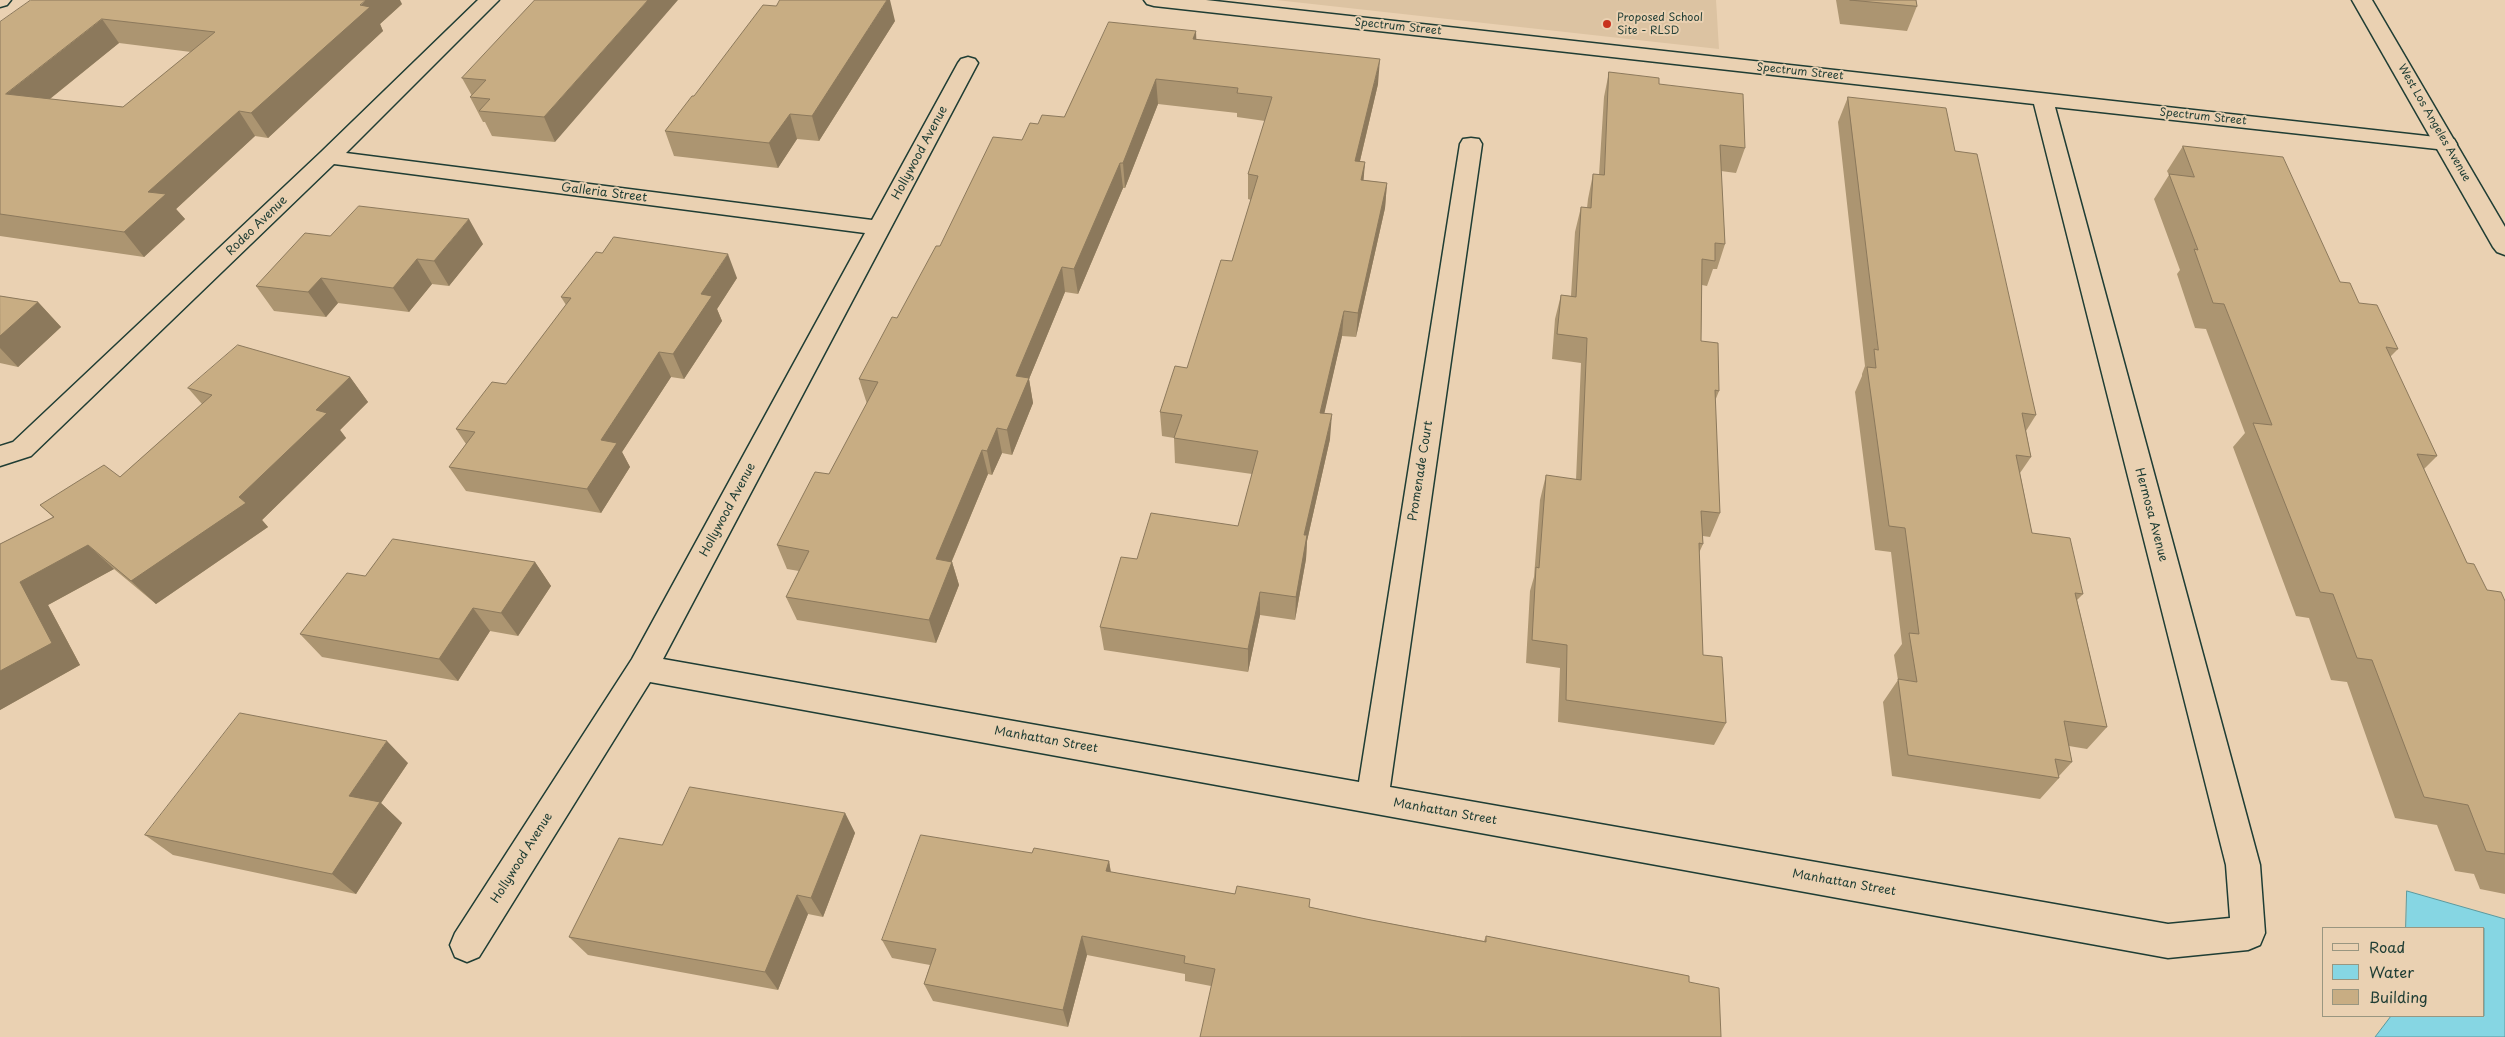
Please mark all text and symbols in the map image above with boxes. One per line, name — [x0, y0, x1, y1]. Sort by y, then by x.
place label: Proposed School Site - RLSD — [1617, 11, 1703, 37]
street label: Spectrum Street — [1354, 16, 1442, 38]
marker: Proposed School Site - RLSD — [1601, 18, 1613, 30]
street label: Spectrum Street — [1756, 61, 1844, 83]
street label: West Los Angeles Avenue — [2395, 62, 2473, 184]
street label: Hollywood Avenue — [889, 104, 951, 202]
street label: Spectrum Street — [2159, 106, 2247, 128]
street label: Galleria Street — [560, 181, 648, 205]
street label: Rodeo Avenue — [223, 193, 291, 259]
street label: Promenade Court — [1406, 420, 1436, 522]
street label: Hollywood Avenue — [697, 461, 759, 559]
street label: Hermosa Avenue — [2132, 467, 2170, 563]
street label: Manhattan Street — [993, 724, 1099, 756]
street label: Manhattan Street — [1392, 796, 1498, 828]
street label: Hollywood Avenue — [488, 810, 556, 906]
street label: Manhattan Street — [1791, 867, 1897, 899]
legend — [2322, 927, 2485, 1017]
text: Road — [2369, 935, 2405, 958]
text: Water — [2369, 960, 2414, 983]
text: Building — [2369, 985, 2428, 1008]

